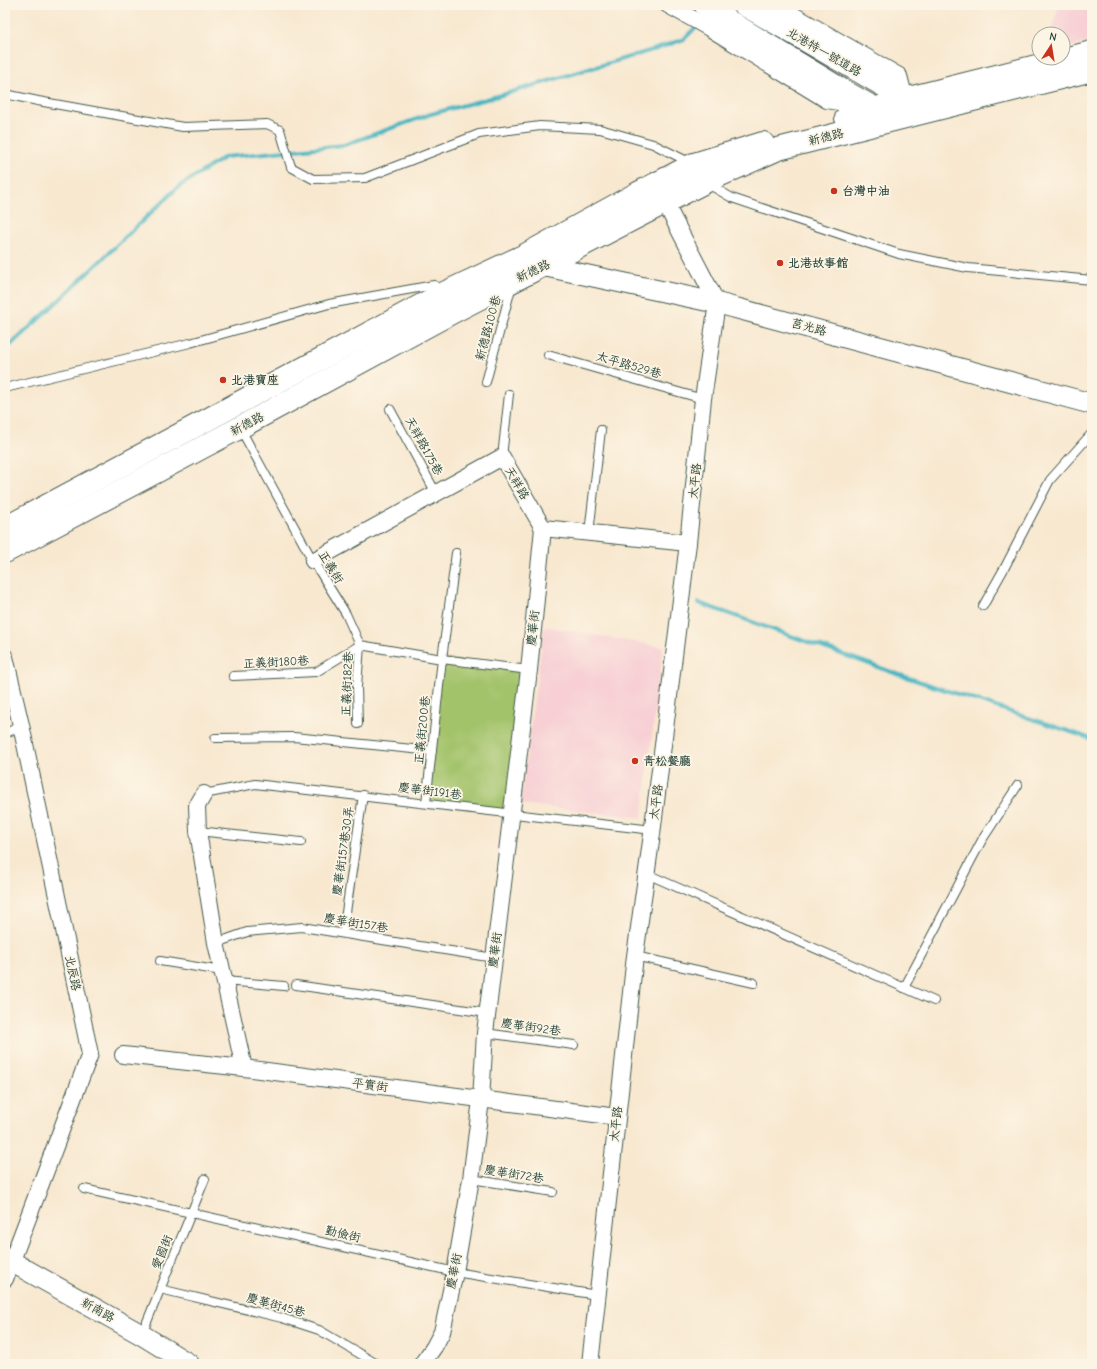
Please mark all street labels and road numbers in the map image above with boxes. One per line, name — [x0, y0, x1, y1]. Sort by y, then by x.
street label: 北港特一號道路 — [784, 25, 864, 79]
street label: 新德路 — [807, 126, 845, 148]
street label: 新德路 — [514, 257, 552, 285]
street label: 新德路100巷 — [473, 294, 503, 362]
street label: 莒光路 — [790, 316, 828, 338]
street label: 太平路529巷 — [595, 349, 663, 381]
street label: 新德路 — [228, 409, 266, 439]
street label: 天祥路175巷 — [402, 414, 446, 478]
street label: 太平路 — [686, 462, 704, 500]
street label: 天祥路 — [502, 464, 532, 502]
street label: 正義街 — [316, 548, 346, 586]
street label: 慶華街 — [524, 609, 542, 647]
street label: 正義街182巷 — [339, 651, 355, 717]
street label: 正義街180巷 — [243, 653, 309, 671]
street label: 正義街200巷 — [411, 695, 433, 765]
street label: 慶華街191巷 — [397, 780, 463, 802]
street label: 太平路 — [647, 783, 665, 821]
street label: 慶華街157巷30弄 — [330, 805, 356, 897]
street label: 慶華街157巷 — [323, 911, 389, 935]
street label: 慶華街 — [486, 931, 504, 969]
street label: 北辰路 — [62, 954, 84, 992]
street label: 慶華街92巷 — [500, 1016, 562, 1038]
street label: 平實街 — [351, 1076, 389, 1094]
street label: 太平路 — [607, 1105, 625, 1143]
street label: 慶華街72巷 — [483, 1162, 545, 1186]
street label: 勤儉街 — [324, 1223, 362, 1245]
street label: 愛國街 — [149, 1233, 175, 1271]
street label: 慶華街 — [444, 1252, 464, 1290]
street label: 慶華街45巷 — [245, 1290, 307, 1320]
street label: 新南路 — [79, 1295, 117, 1325]

